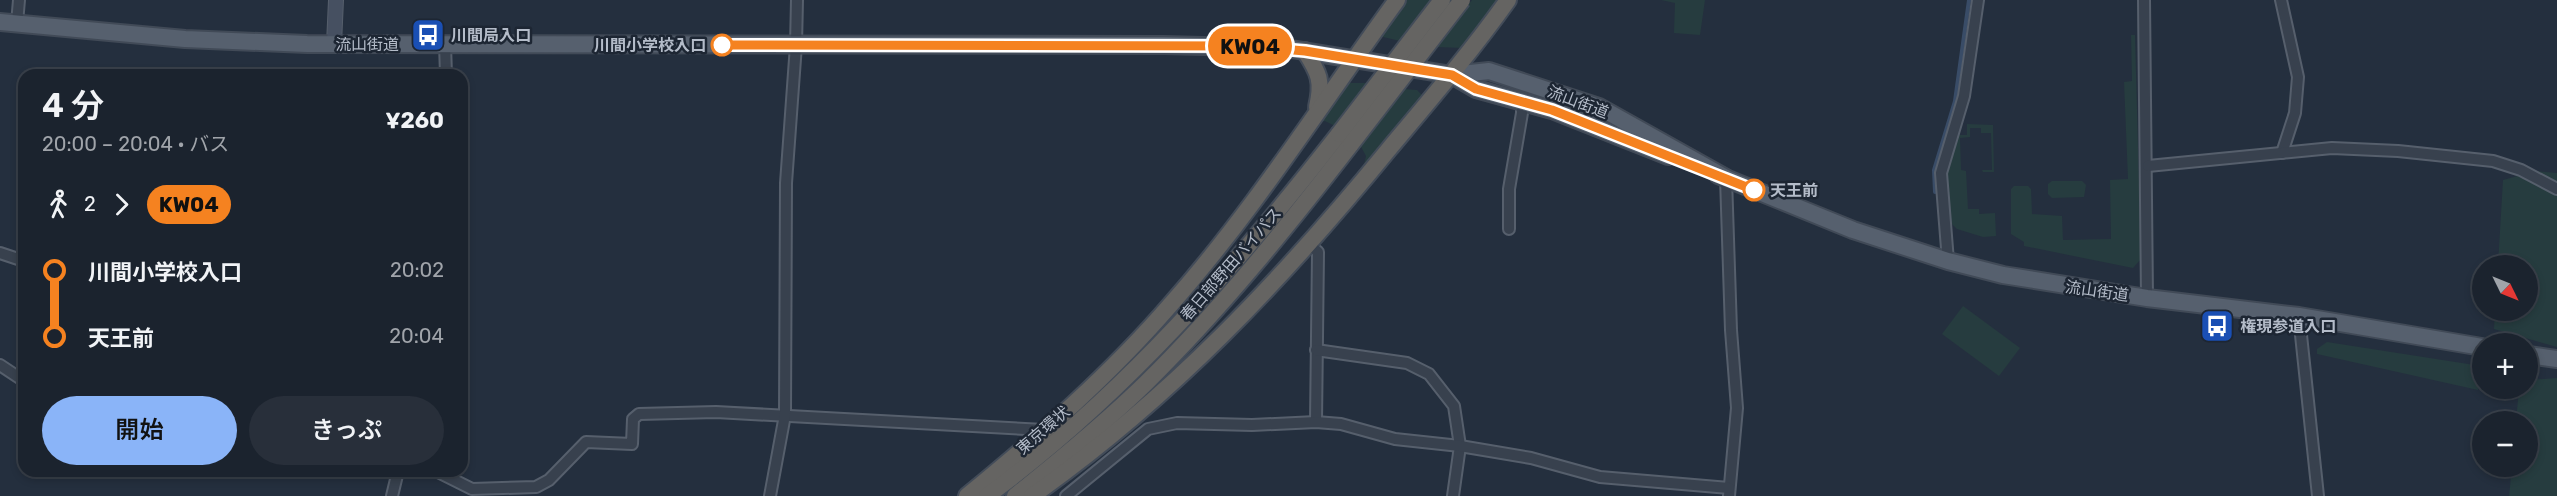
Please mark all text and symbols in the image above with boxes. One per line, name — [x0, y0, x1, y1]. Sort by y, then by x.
bus stop icon: 川間局入口 — [410, 17, 446, 53]
place label: 川間局入口 — [451, 26, 531, 45]
line badge: KW04 — [1208, 26, 1292, 66]
marker: 川間小学校入口 — [711, 34, 733, 56]
text: KW04 — [1220, 34, 1280, 59]
street label: 流山街道 — [335, 35, 399, 54]
place label: 川間小学校入口 — [594, 36, 706, 55]
street label: 流山街道 — [1545, 82, 1611, 122]
text: 4 分 — [42, 86, 104, 125]
text: ¥260 — [385, 107, 444, 134]
text: 20:00 – 20:04 · バス — [42, 132, 229, 156]
marker: 天王前 — [1743, 179, 1765, 201]
place label: 天王前 — [1770, 181, 1818, 200]
icon: walk — [42, 188, 75, 221]
icon: forward — [105, 188, 138, 221]
text: 2 — [84, 192, 96, 216]
text: KW04 — [159, 192, 219, 217]
street label: 春日部野田バイパス — [1177, 204, 1285, 324]
north arrow — [2472, 255, 2538, 321]
map controls — [2472, 255, 2538, 477]
text: 20:02 — [390, 258, 444, 282]
text: 川間小学校入口 — [88, 259, 242, 286]
street label: 流山街道 — [2064, 277, 2130, 305]
bus stop icon: 権現参道入口 — [2199, 308, 2235, 344]
place label: 権現参道入口 — [2240, 317, 2336, 336]
text: 20:04 — [389, 324, 444, 348]
text: 天王前 — [88, 325, 154, 352]
button: + — [2472, 333, 2538, 399]
button: 開始 — [42, 396, 237, 465]
button: きっぷ — [249, 396, 444, 465]
street label: 東京環状 — [1013, 402, 1073, 458]
button: − — [2472, 411, 2538, 477]

